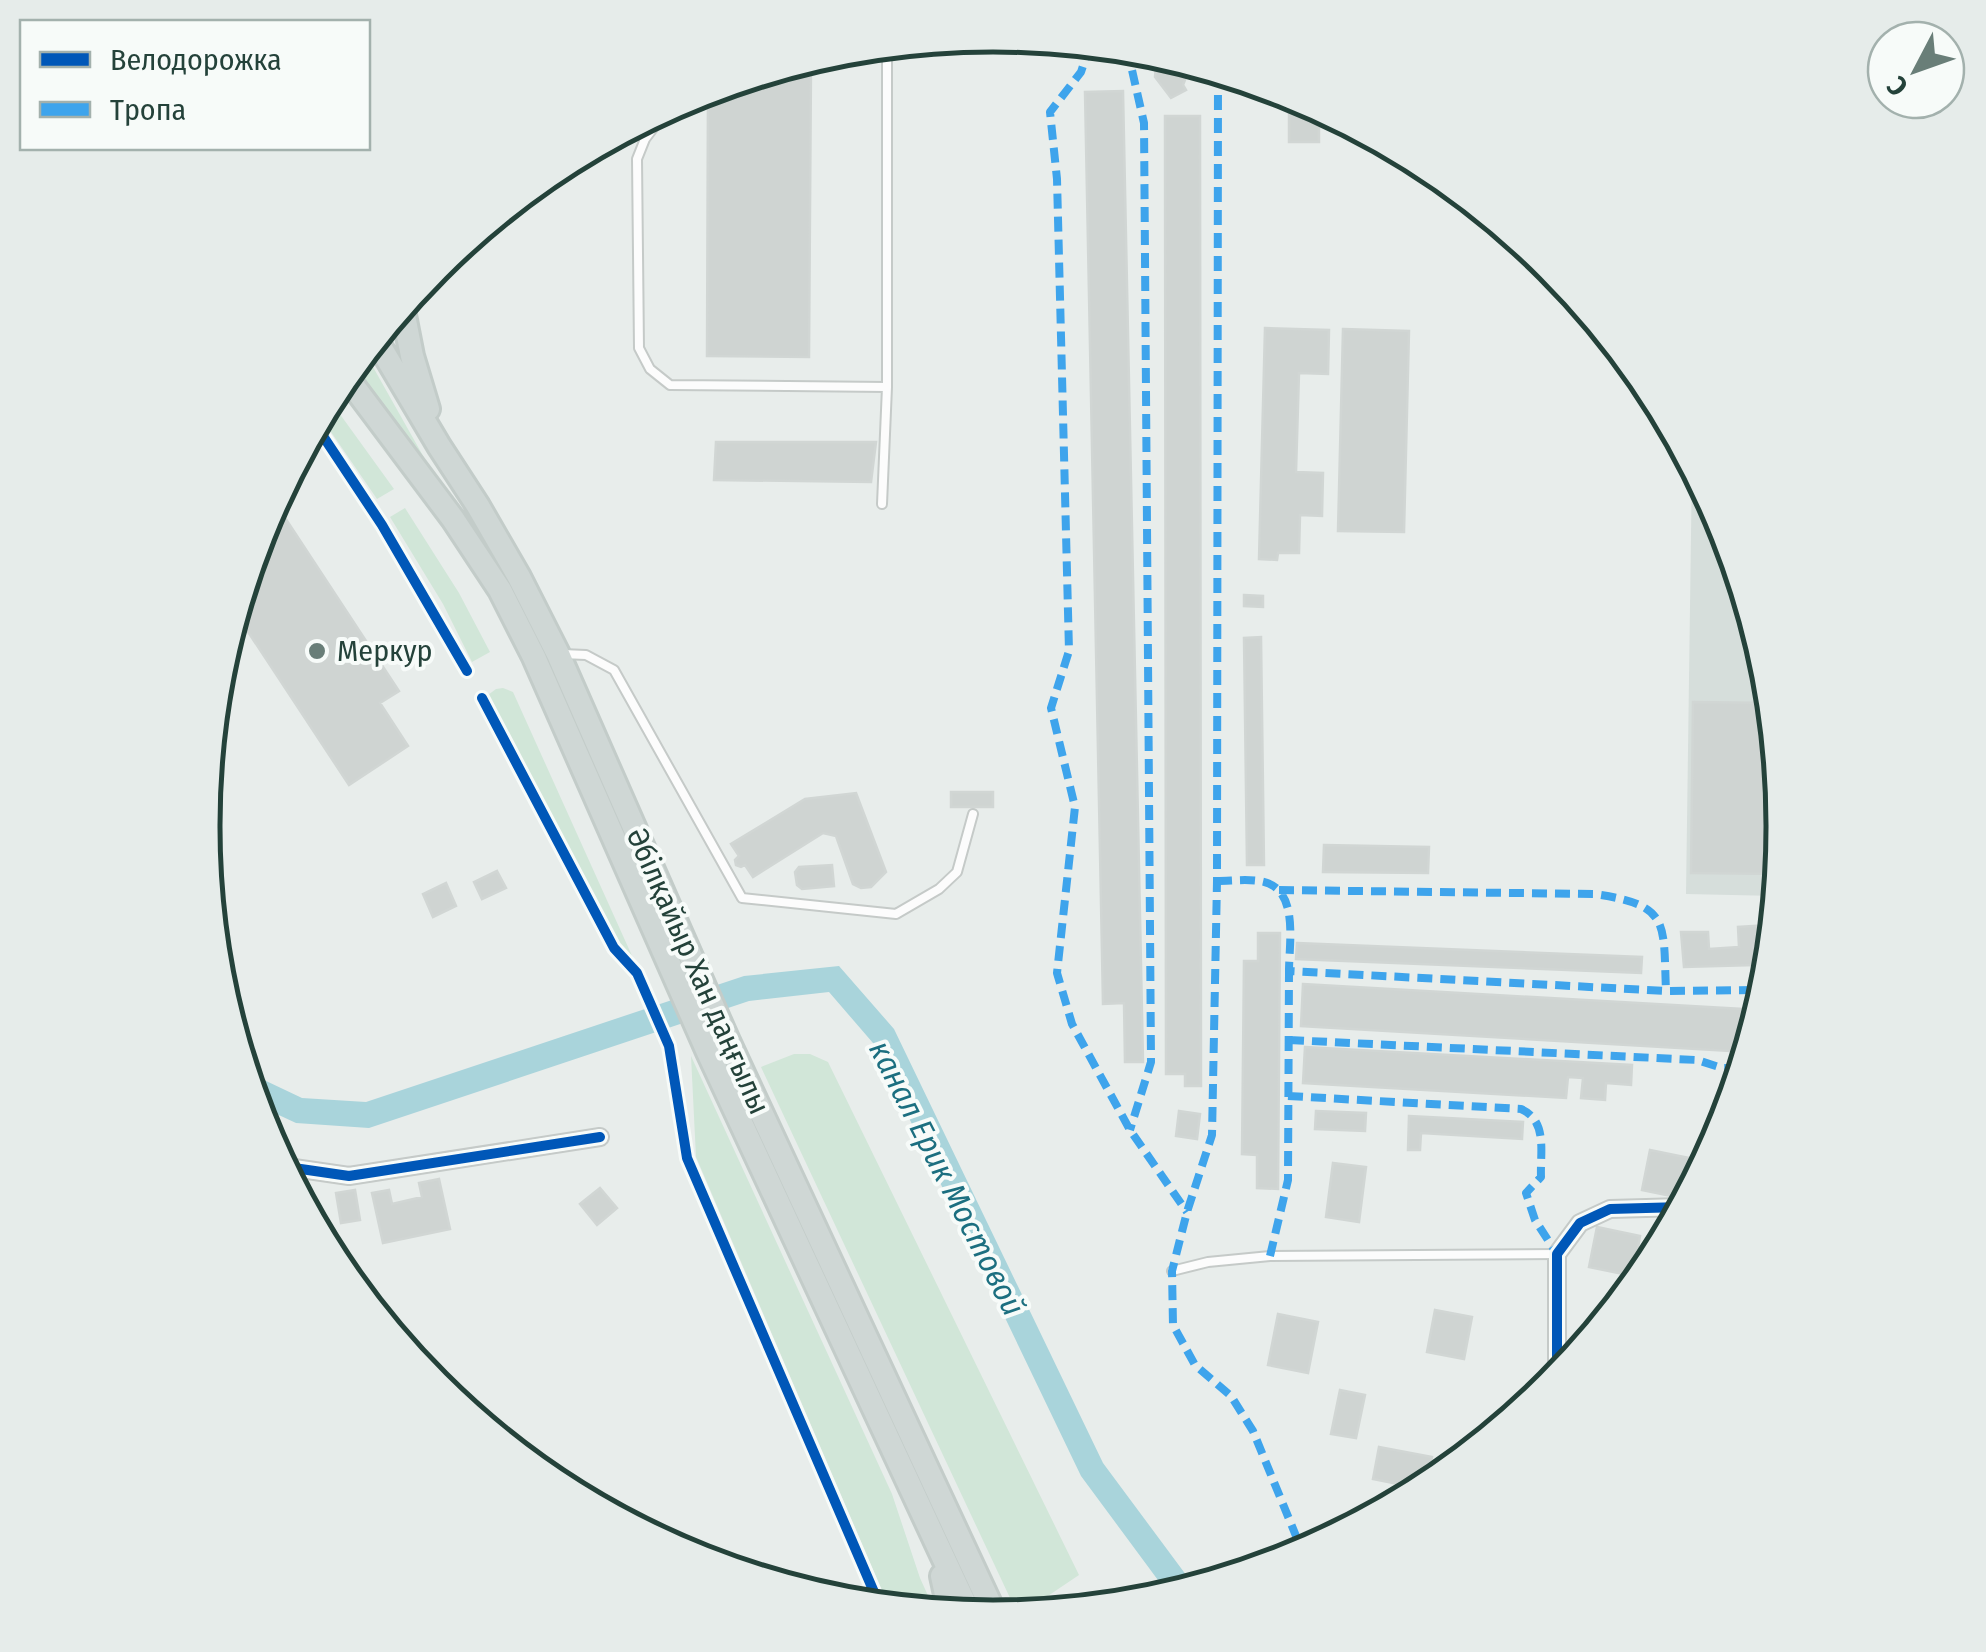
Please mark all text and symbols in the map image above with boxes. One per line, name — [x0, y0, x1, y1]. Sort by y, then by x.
legend — [20, 20, 370, 150]
north arrow — [1866, 20, 1966, 120]
text: Велодорожка — [110, 42, 282, 78]
text: С — [1880, 69, 1915, 102]
text: Тропа — [110, 92, 186, 128]
place label: Меркур — [337, 633, 433, 669]
marker: Меркур — [306, 640, 328, 662]
street label: Әбілқайыр Хан даңғылы — [619, 822, 777, 1120]
water label: канал Ерик Мостовой — [861, 1034, 1033, 1322]

